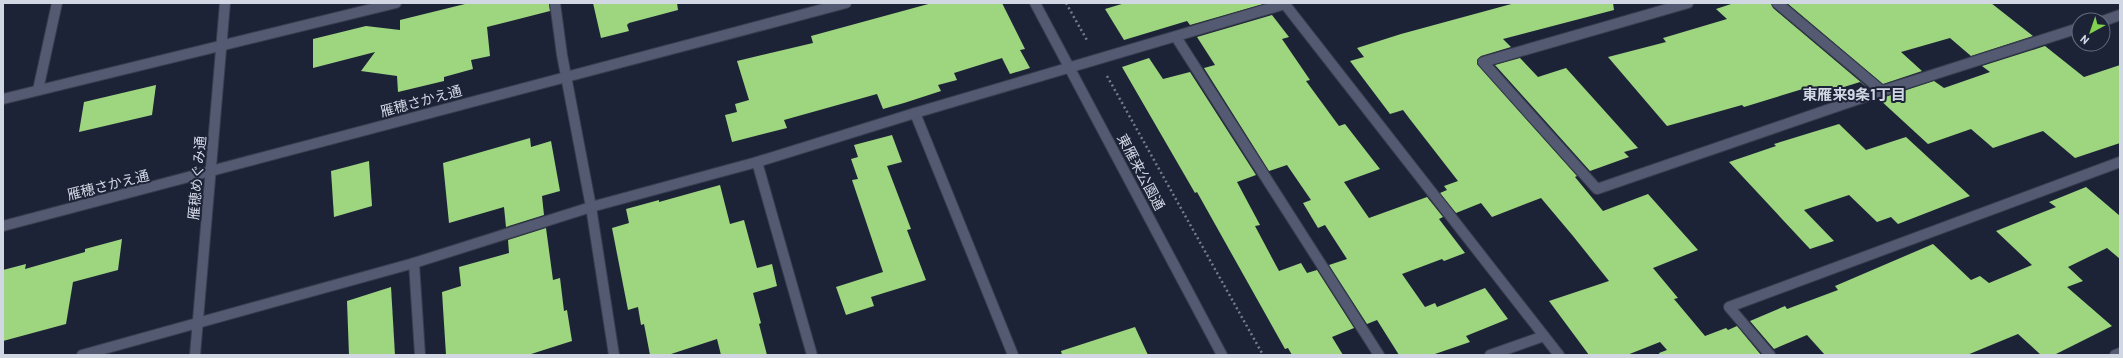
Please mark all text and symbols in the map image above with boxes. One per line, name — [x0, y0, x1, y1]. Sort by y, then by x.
north arrow — [2071, 12, 2111, 52]
text: N — [2077, 33, 2091, 47]
street label: 雁穂さかえ通 — [378, 81, 464, 120]
district label: 東雁来9条1丁目 — [1802, 85, 1906, 103]
street label: 東雁来公園通 — [1114, 131, 1169, 213]
street label: 雁穂めぐみ通 — [184, 135, 209, 221]
street label: 雁穂さかえ通 — [65, 166, 151, 203]

